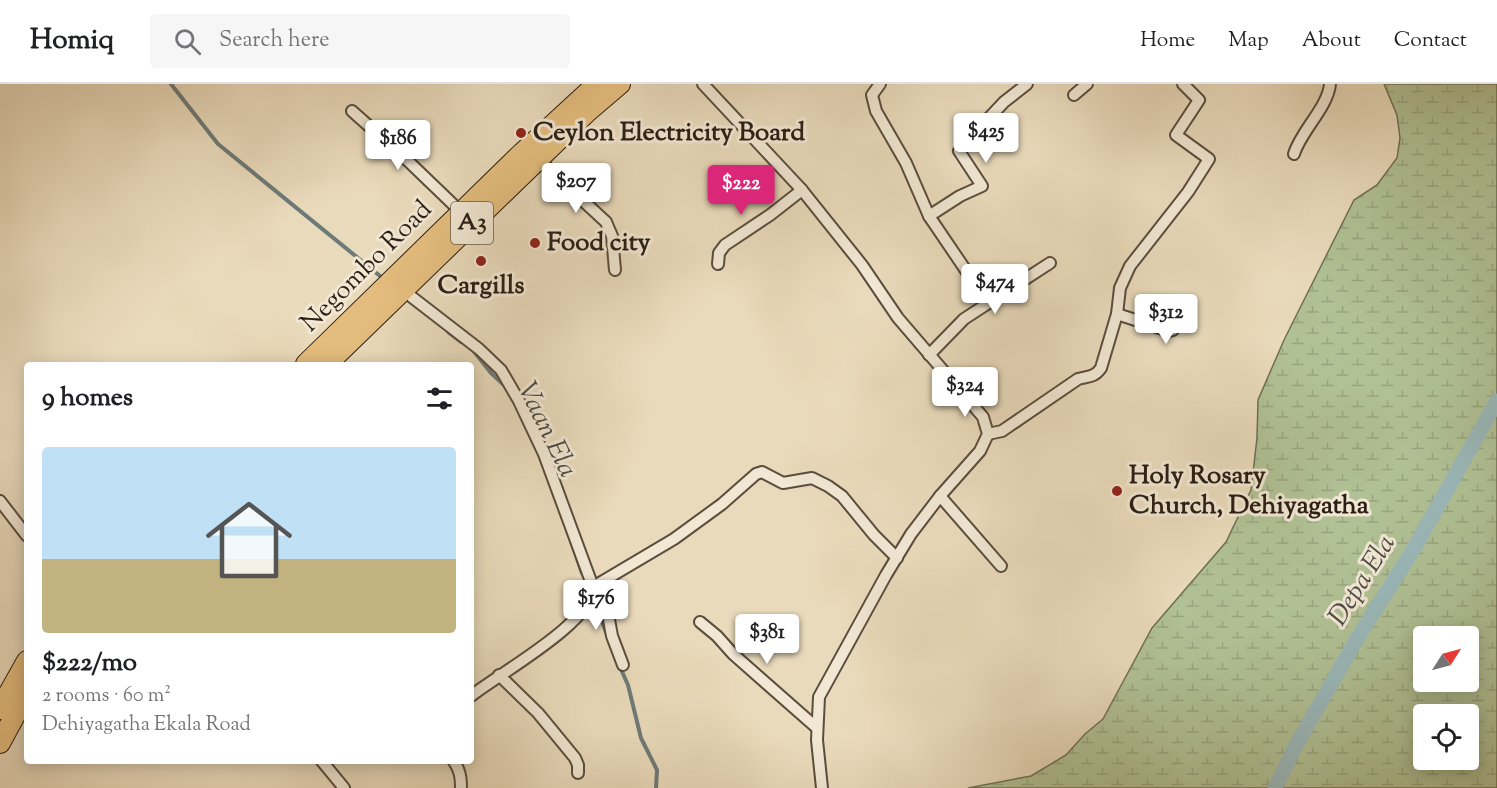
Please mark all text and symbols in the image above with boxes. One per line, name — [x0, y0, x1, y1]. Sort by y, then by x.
search box — [150, 14, 570, 68]
text: Homiq — [30, 21, 114, 61]
icon: search — [171, 25, 204, 58]
text: Search here — [219, 25, 329, 57]
text: Home — [1140, 26, 1195, 56]
text: Map — [1228, 26, 1269, 56]
text: About — [1302, 26, 1361, 56]
text: Contact — [1394, 26, 1467, 56]
pin: $425 — [950, 113, 1022, 164]
place label: Ceylon Electricity Board — [533, 115, 806, 152]
text: $425 — [968, 118, 1004, 147]
pin: $186 — [362, 120, 434, 171]
text: $186 — [379, 125, 417, 154]
marker: Ceylon Electricity Board — [514, 126, 528, 140]
pin: $207 — [540, 163, 612, 214]
pin: $222 — [705, 165, 777, 216]
text: $207 — [556, 168, 596, 197]
text: $222 — [722, 170, 760, 199]
street label: Negombo Road — [293, 193, 441, 341]
road number: A3 — [451, 202, 493, 244]
place label: Food city — [547, 225, 651, 262]
marker: Food city — [528, 236, 542, 250]
marker: Cargills — [474, 254, 488, 268]
pin: $474 — [959, 264, 1031, 315]
place label: Cargills — [438, 268, 524, 305]
text: $474 — [975, 269, 1015, 298]
pin: $312 — [1130, 294, 1202, 345]
text: $312 — [1149, 299, 1183, 328]
pin: $324 — [929, 367, 1001, 418]
text: $324 — [946, 372, 984, 401]
water label: Vaan Ela — [506, 376, 586, 484]
text: 9 homes — [42, 380, 133, 417]
icon: filters — [423, 382, 456, 415]
place label: Holy Rosary Church, Dehiyagatha — [1129, 458, 1369, 525]
marker: Holy Rosary Church, Dehiyagatha — [1110, 484, 1124, 498]
icon: home — [195, 486, 303, 594]
water label: Depa Ela — [1320, 528, 1406, 634]
pin: $176 — [560, 580, 632, 631]
text: $176 — [577, 585, 615, 614]
pin: $381 — [731, 614, 803, 665]
text: $381 — [749, 619, 785, 648]
north arrow — [1413, 626, 1479, 692]
map controls — [1413, 626, 1479, 770]
text: $222/mo — [42, 645, 137, 682]
text: 2 rooms · 60 m² — [42, 682, 171, 711]
button: locate — [1413, 704, 1479, 770]
text: Dehiyagatha Ekala Road — [42, 711, 251, 740]

